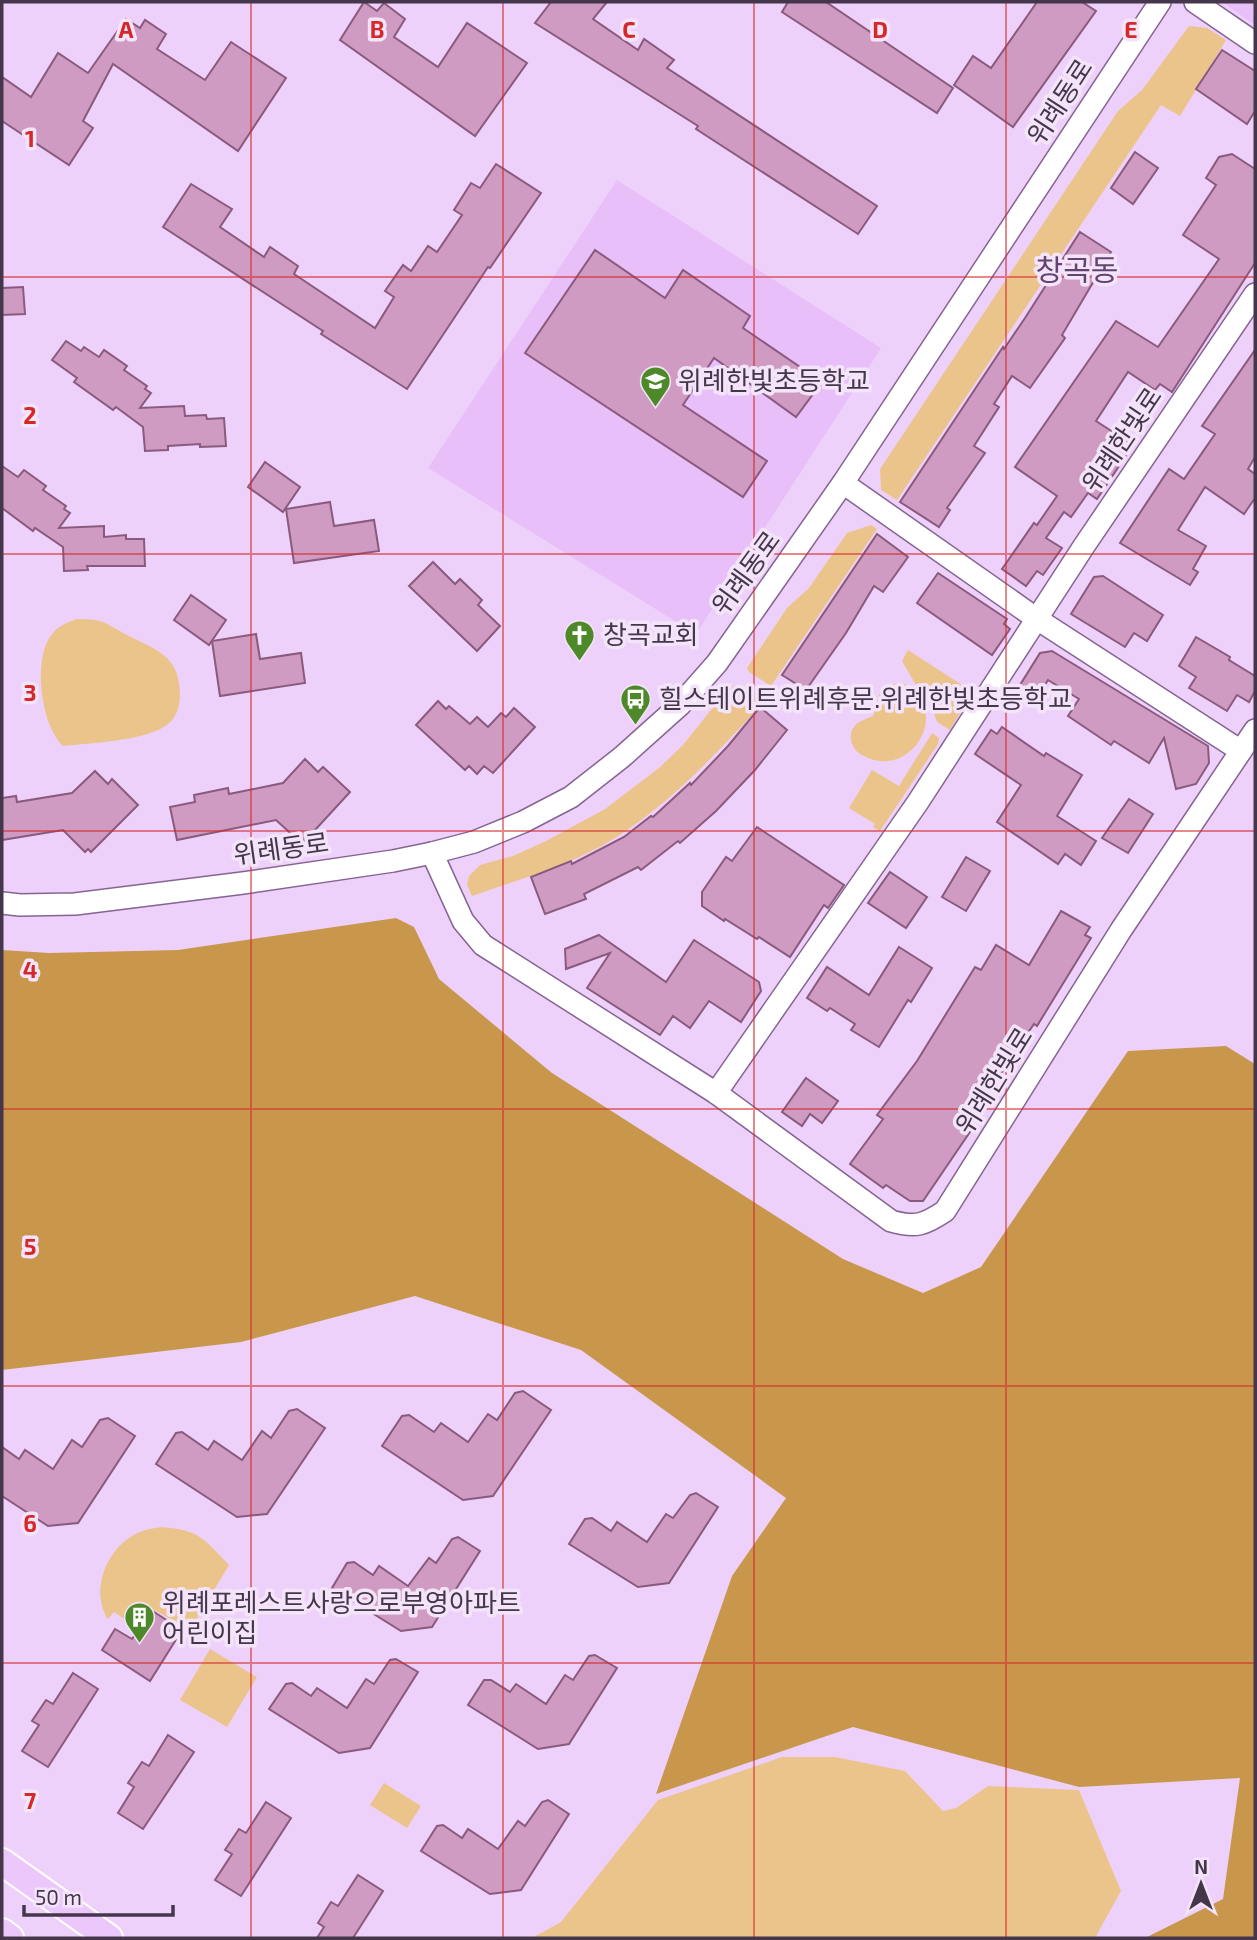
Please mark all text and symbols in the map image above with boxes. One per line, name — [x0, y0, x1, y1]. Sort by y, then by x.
text: A — [118, 15, 134, 43]
text: B — [370, 15, 384, 43]
text: C — [622, 15, 636, 43]
text: D — [872, 15, 888, 43]
text: E — [1124, 15, 1138, 43]
street label: 위례동로 — [1020, 53, 1098, 150]
text: 1 — [25, 124, 35, 152]
district label: 창곡동 — [1036, 251, 1118, 287]
school or university icon: 위례한빛초등학교 — [638, 364, 672, 408]
place label: 위례한빛초등학교 — [678, 364, 869, 395]
street label: 위례한빛로 — [1074, 381, 1167, 497]
text: 2 — [23, 401, 37, 429]
street label: 위례동로 — [704, 524, 785, 620]
church icon: 창곡교회 — [563, 618, 597, 662]
place label: 창곡교회 — [603, 618, 699, 649]
text: 3 — [23, 678, 37, 706]
bus stop icon: 힐스테이트위례후문.위례한빛초등학교 — [619, 682, 653, 726]
place label: 힐스테이트위례후문.위례한빛초등학교 — [659, 682, 1072, 713]
street label: 위례동로 — [231, 826, 330, 870]
text: 4 — [23, 955, 37, 983]
street label: 위례한빛로 — [948, 1021, 1038, 1139]
text: 5 — [24, 1232, 36, 1260]
text: 6 — [23, 1509, 37, 1537]
place label: 위례포레스트사랑으로부영아파트 어린이집 — [162, 1586, 521, 1647]
building icon: 위례포레스트사랑으로부영아파트 어린이집 — [122, 1601, 156, 1645]
text: 7 — [24, 1786, 36, 1814]
north arrow — [1166, 1849, 1236, 1919]
text: N — [1194, 1855, 1208, 1878]
scale bar — [24, 1874, 173, 1918]
text: 50 m — [35, 1884, 82, 1909]

